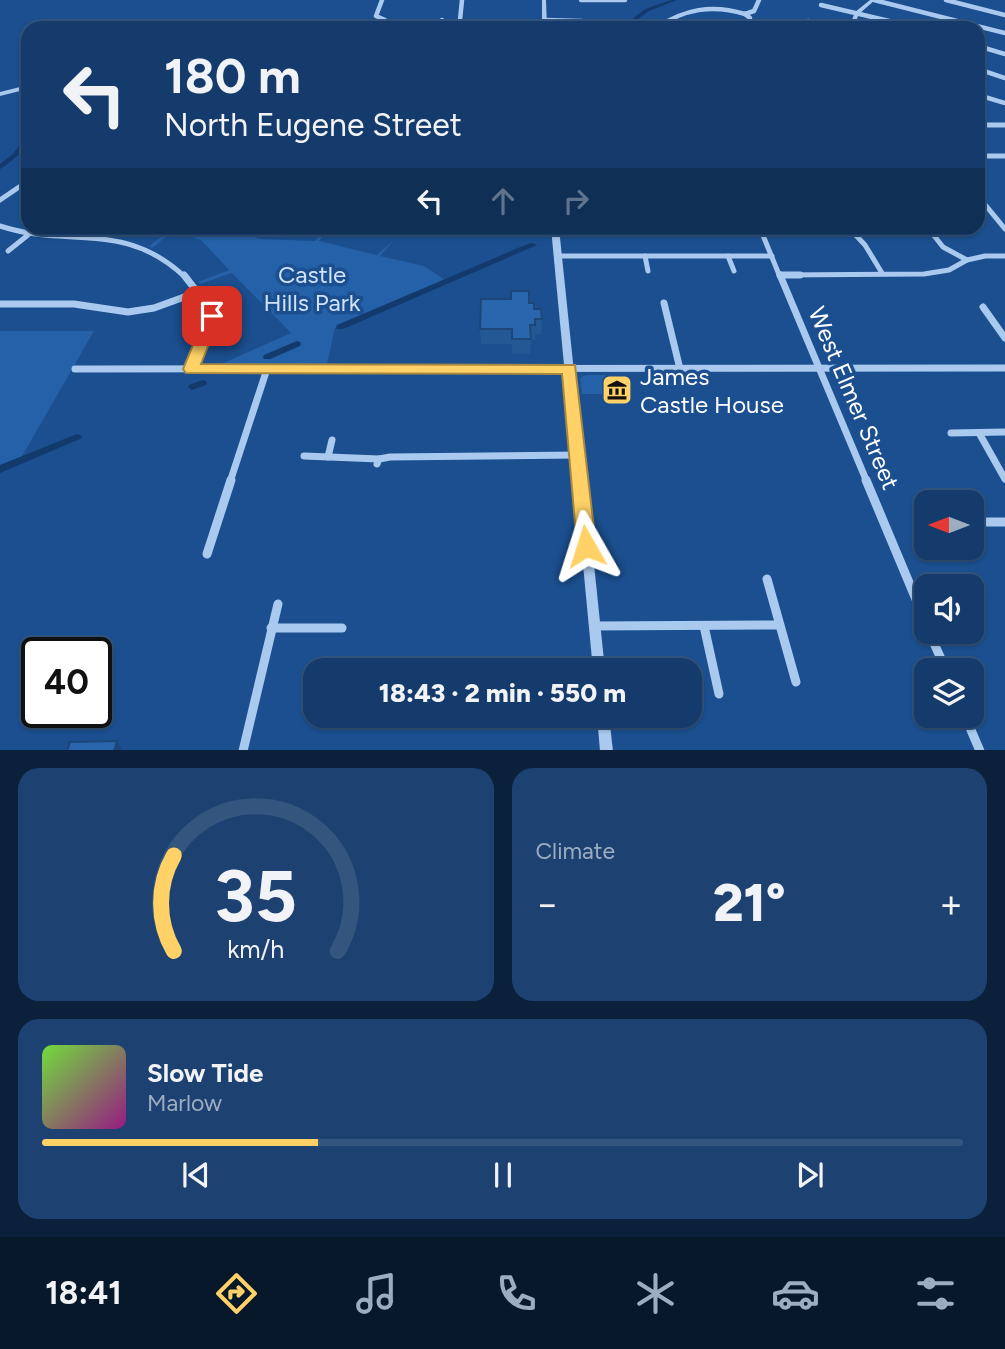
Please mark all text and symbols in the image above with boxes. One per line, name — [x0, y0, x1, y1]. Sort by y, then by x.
text: 180 m — [164, 46, 301, 105]
icon: left — [49, 49, 140, 140]
text: North Eugene Street — [164, 106, 462, 144]
icon: left — [411, 182, 449, 220]
icon: ahead — [484, 182, 522, 220]
icon: right — [557, 182, 595, 220]
park label: Castle Hills Park — [264, 260, 361, 317]
pin — [182, 286, 242, 346]
icon: arrive — [193, 297, 231, 335]
street label: West Elmer Street — [802, 302, 906, 494]
place label: James Castle House — [640, 362, 784, 419]
museum icon: James Castle House — [600, 373, 634, 407]
north arrow — [914, 490, 984, 560]
map controls — [914, 490, 984, 728]
position arrow — [549, 509, 623, 583]
button: sound — [914, 574, 984, 644]
speed limit sign: 40 — [21, 637, 112, 728]
button: layers — [914, 658, 984, 728]
text: 18:43 · 2 min · 550 m — [379, 677, 626, 709]
text: Climate — [536, 837, 615, 865]
text: 35 — [214, 852, 297, 939]
text: 21° — [713, 872, 786, 934]
text: − — [536, 881, 559, 927]
text: + — [939, 881, 963, 927]
text: km/h — [227, 933, 284, 963]
text: Slow Tide — [147, 1057, 263, 1089]
text: Marlow — [147, 1089, 222, 1117]
icon: previous — [177, 1156, 215, 1194]
icon: pause — [484, 1156, 522, 1194]
icon: next — [791, 1156, 829, 1194]
icon: directions — [212, 1269, 261, 1318]
icon: music — [352, 1269, 401, 1318]
icon: phone — [492, 1269, 541, 1318]
icon: climate — [631, 1269, 680, 1318]
icon: car — [771, 1269, 820, 1318]
icon: filters — [911, 1269, 960, 1318]
text: 18:41 — [45, 1274, 122, 1312]

